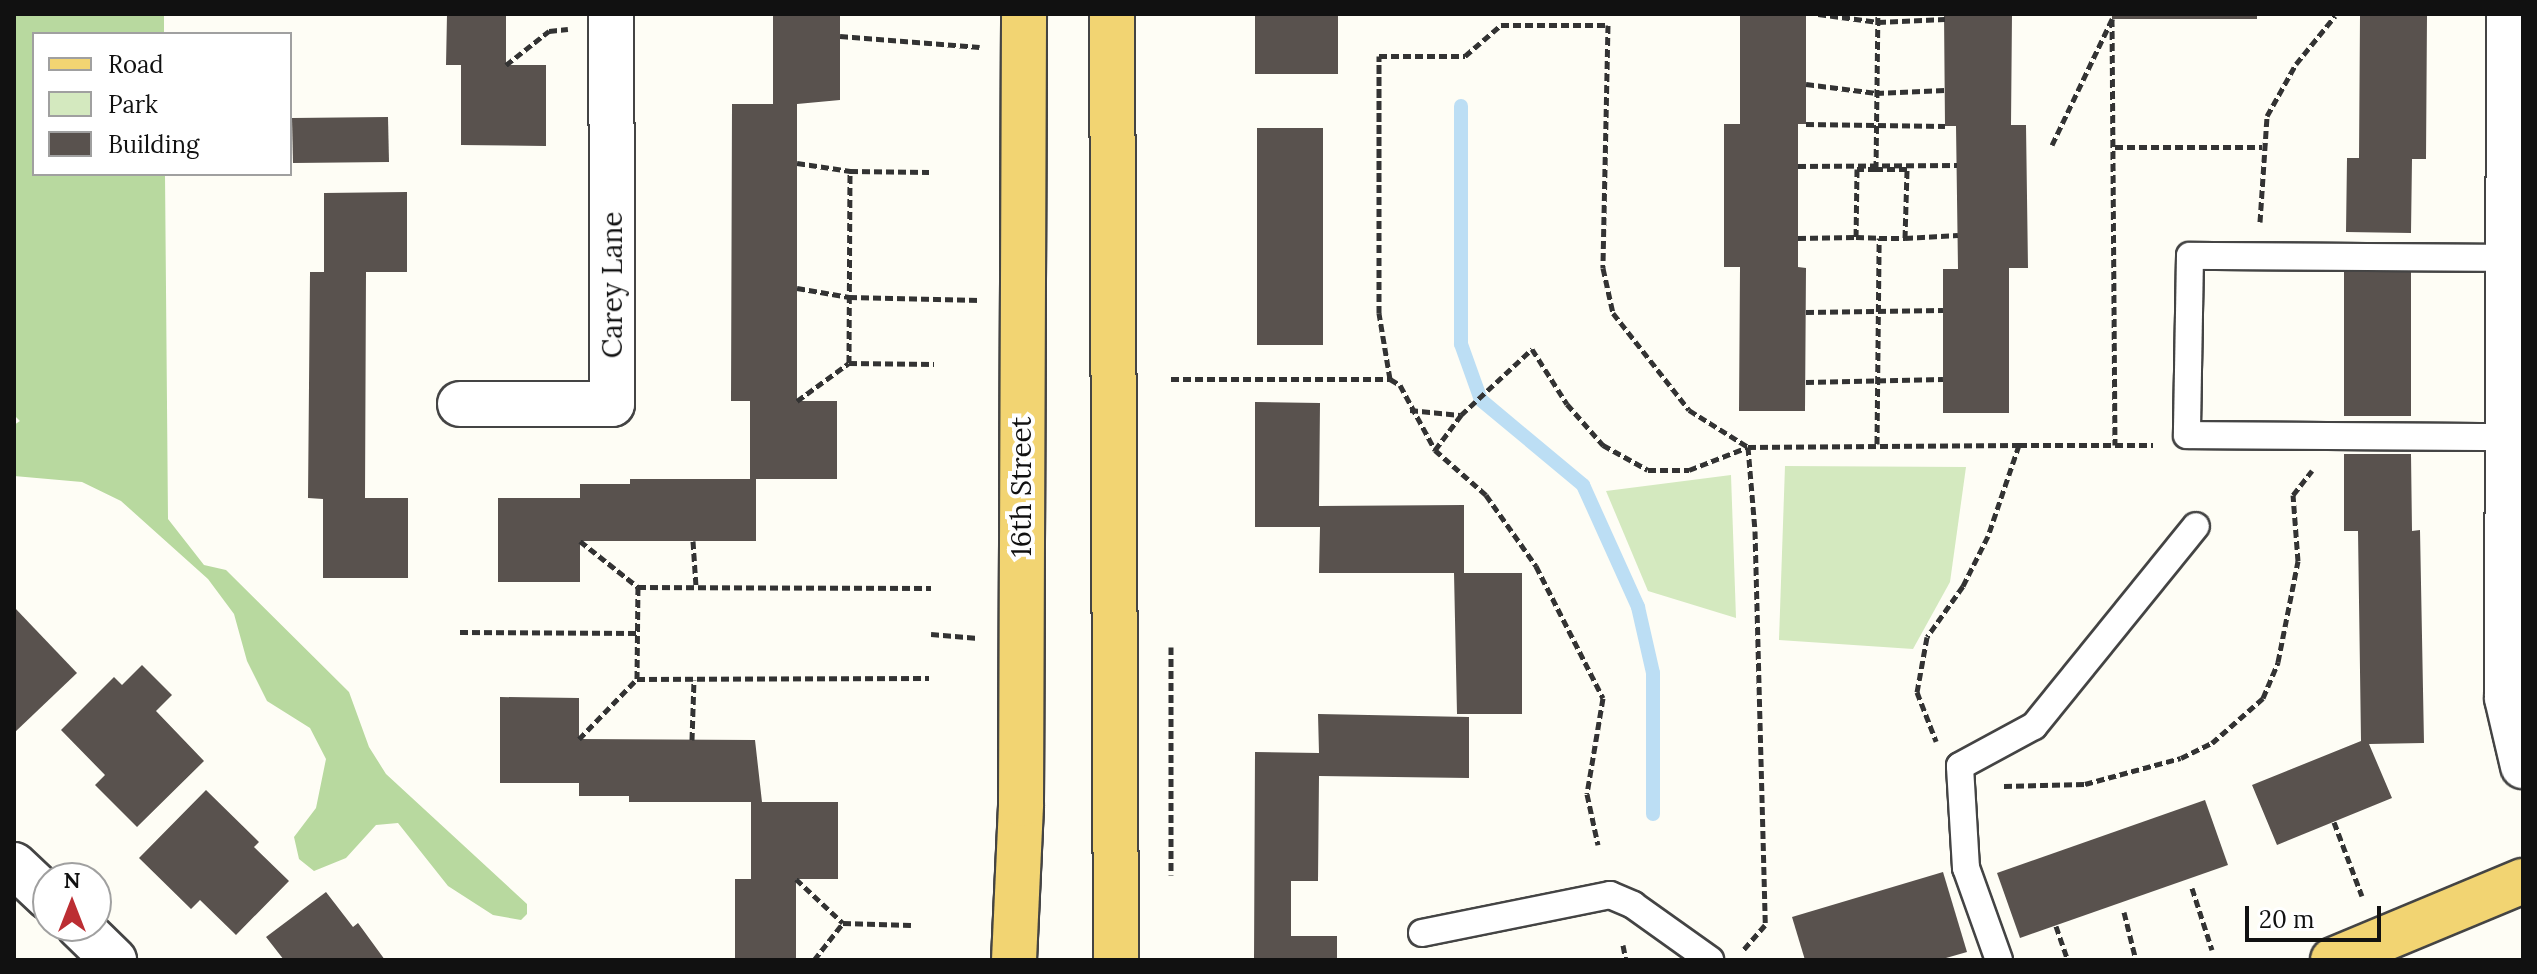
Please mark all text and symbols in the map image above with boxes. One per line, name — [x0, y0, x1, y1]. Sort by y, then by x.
legend — [32, 32, 292, 176]
text: Road — [108, 49, 164, 80]
text: Park — [108, 89, 158, 120]
text: Building — [108, 129, 199, 160]
street label: Carey Lane — [595, 212, 629, 358]
street label: 16th Street — [1004, 417, 1038, 557]
north arrow — [32, 862, 112, 942]
text: N — [63, 866, 81, 894]
scale bar — [2249, 890, 2385, 940]
text: 20 m — [2259, 904, 2315, 935]

